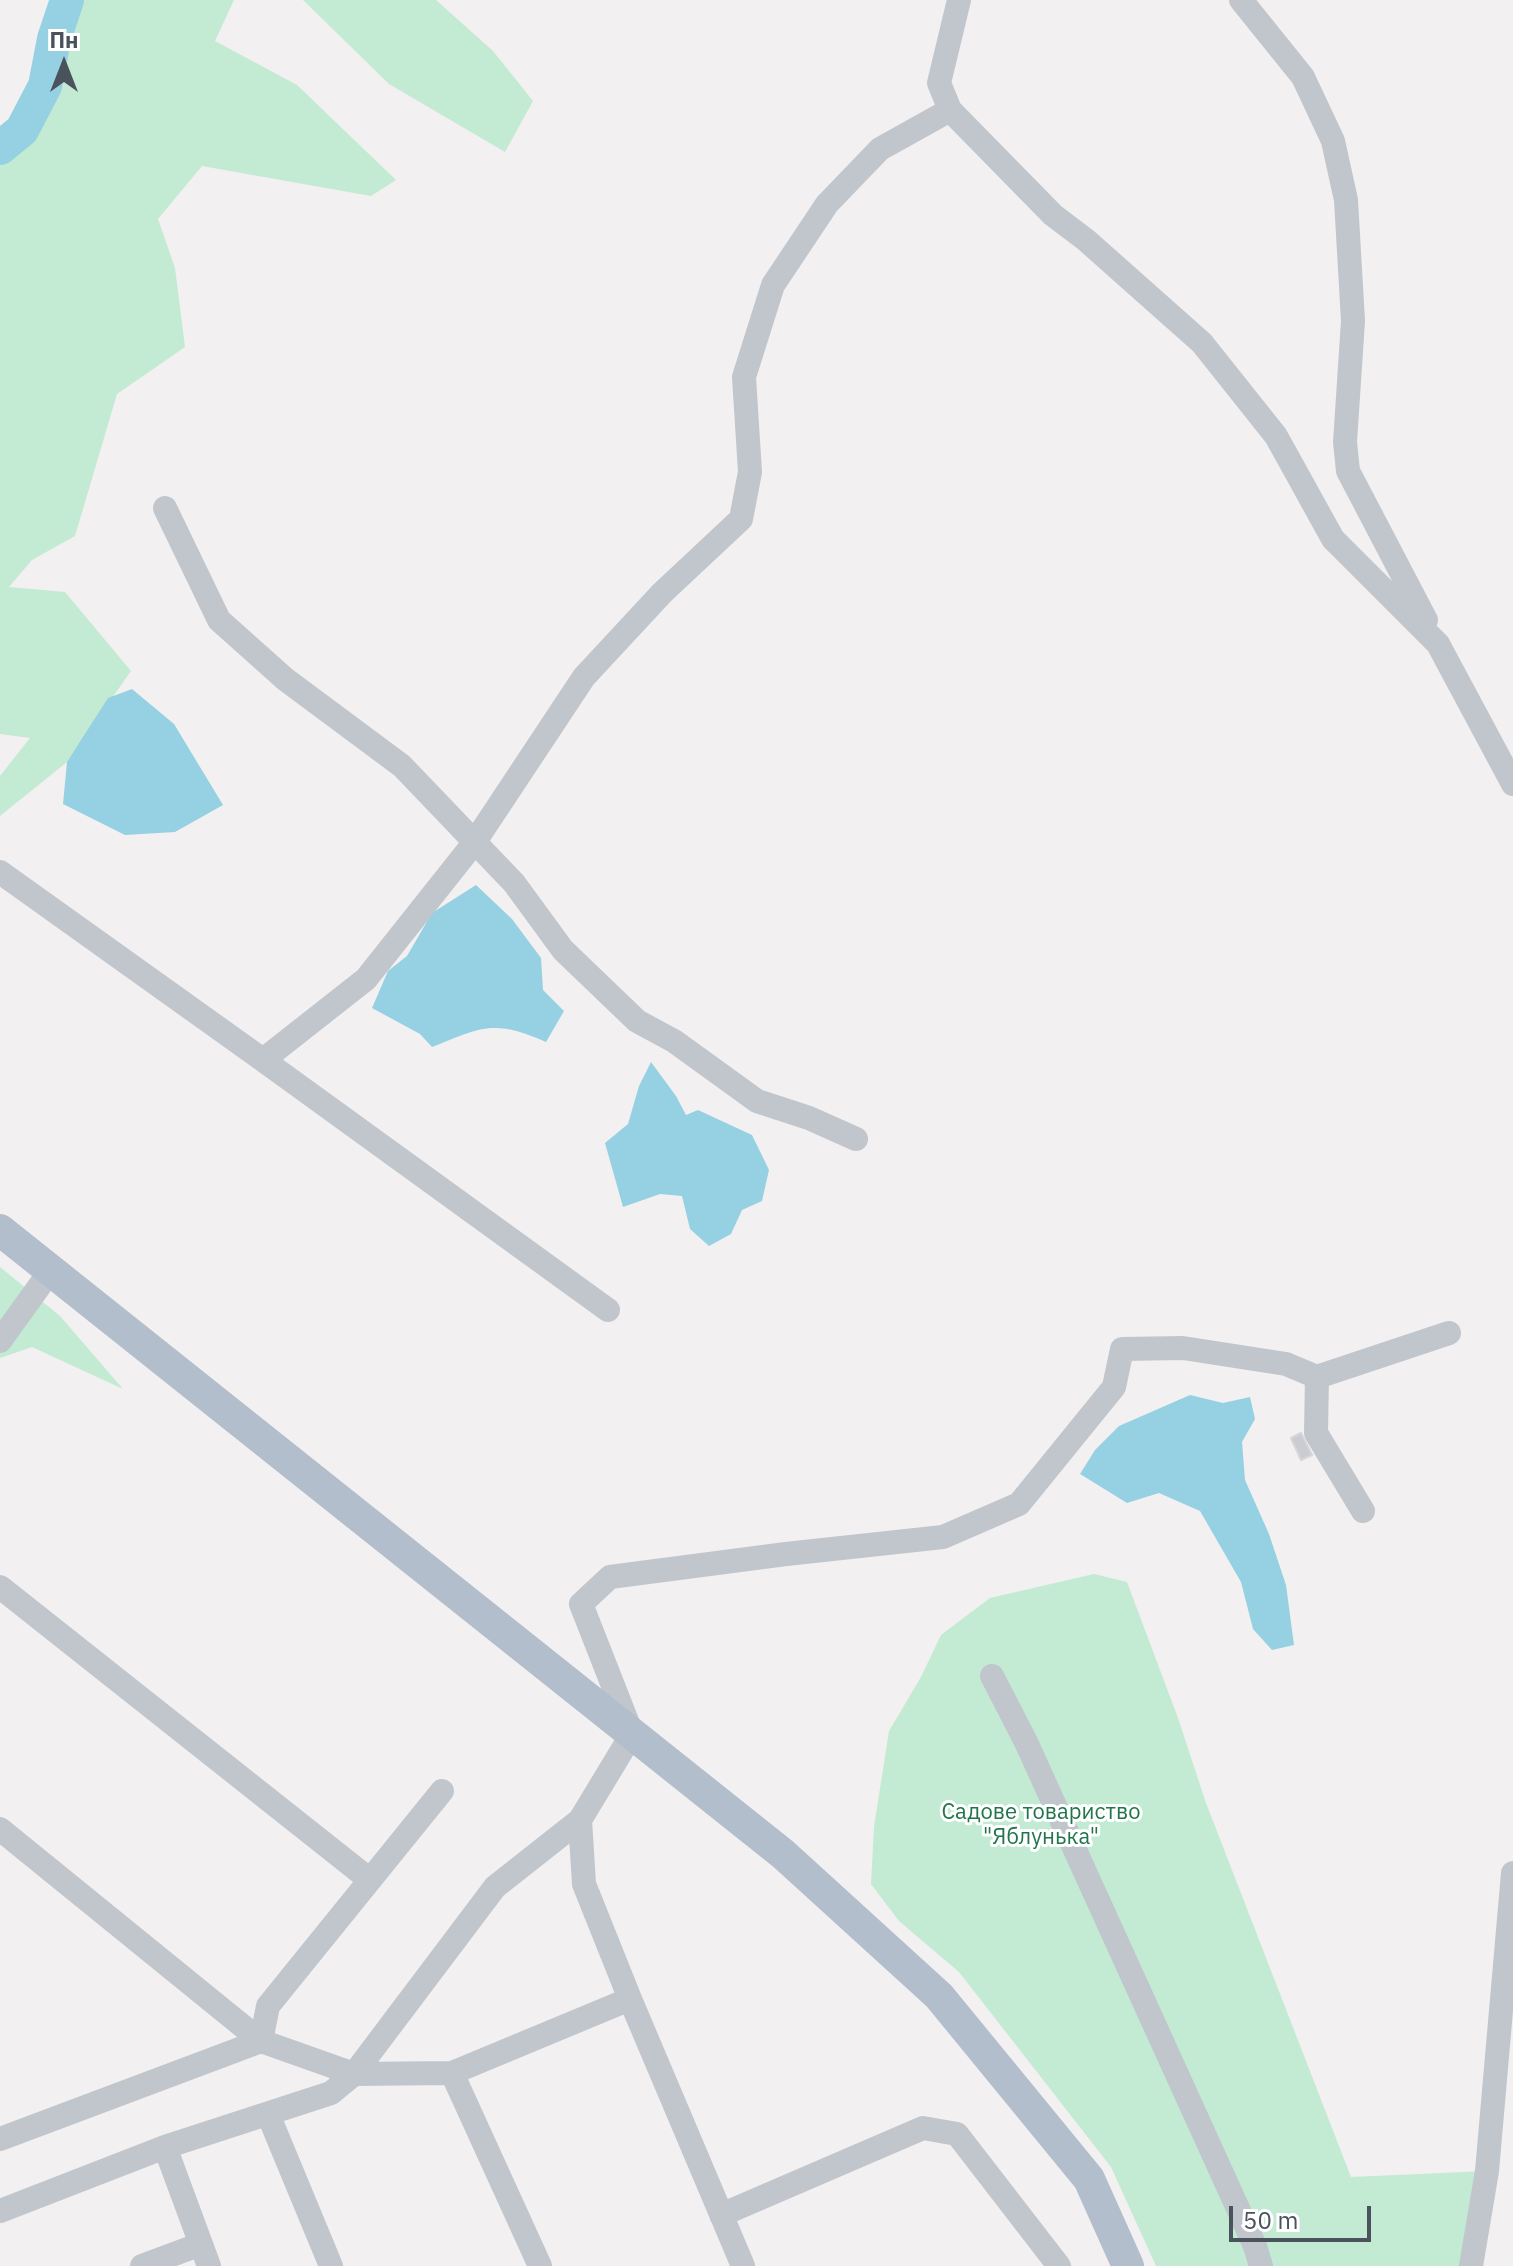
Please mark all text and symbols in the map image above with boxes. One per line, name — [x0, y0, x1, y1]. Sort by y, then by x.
north arrow — [24, 24, 104, 104]
text: Пн — [49, 25, 79, 54]
park label: Садове товариство "Яблунька" — [941, 1800, 1141, 1852]
scale bar — [1233, 2190, 1375, 2240]
text: 50 m — [1243, 2204, 1298, 2236]

